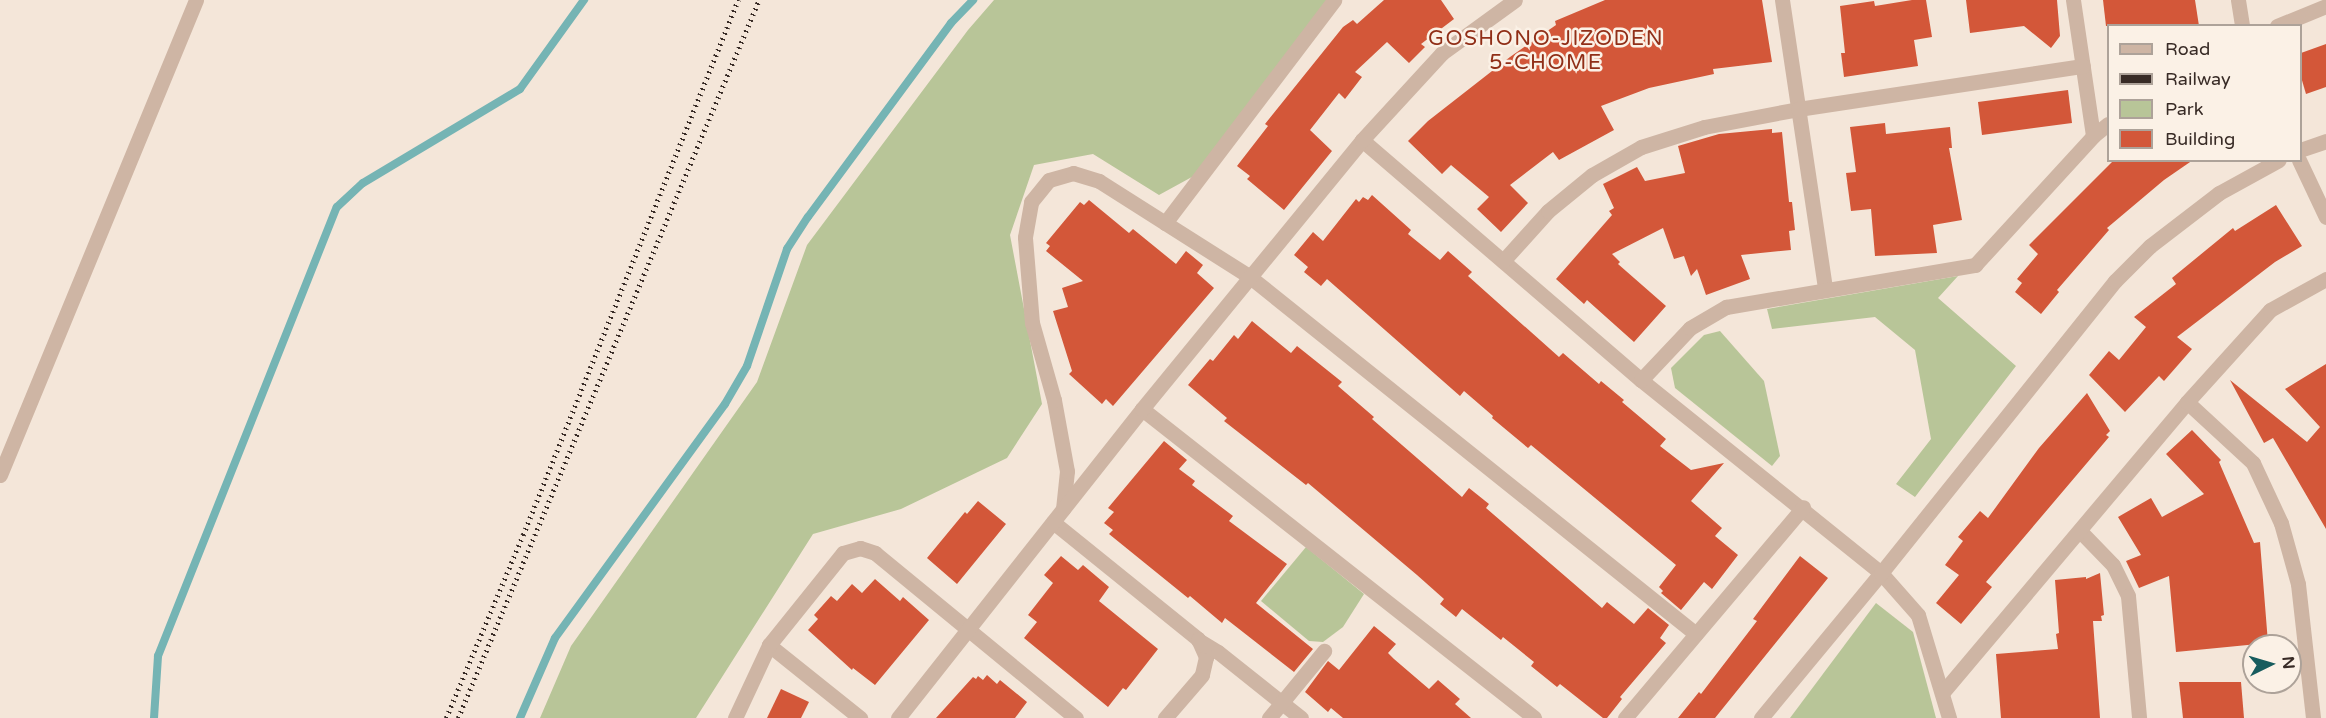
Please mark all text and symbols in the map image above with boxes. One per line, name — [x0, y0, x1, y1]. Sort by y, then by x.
legend — [2107, 24, 2302, 162]
district label: GOSHONO-JIZODEN 5-CHOME — [1428, 26, 1664, 76]
text: Road — [2165, 38, 2210, 60]
text: Railway — [2165, 68, 2231, 90]
text: Park — [2165, 98, 2203, 120]
text: Building — [2165, 128, 2235, 150]
north arrow — [2242, 634, 2302, 694]
text: N — [2277, 655, 2298, 670]

